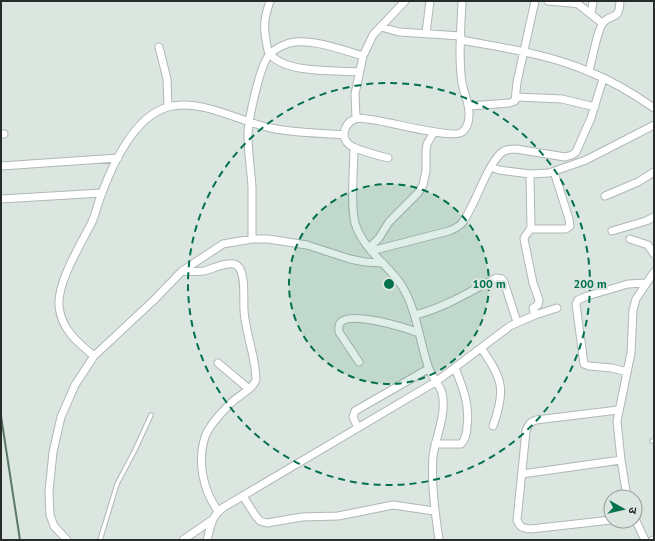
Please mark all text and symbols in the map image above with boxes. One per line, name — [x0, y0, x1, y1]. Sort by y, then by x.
text: 100 m — [472, 276, 506, 291]
text: 200 m — [573, 276, 607, 291]
centre of rings — [382, 277, 396, 291]
north arrow — [603, 489, 643, 529]
text: उ — [625, 506, 640, 515]

